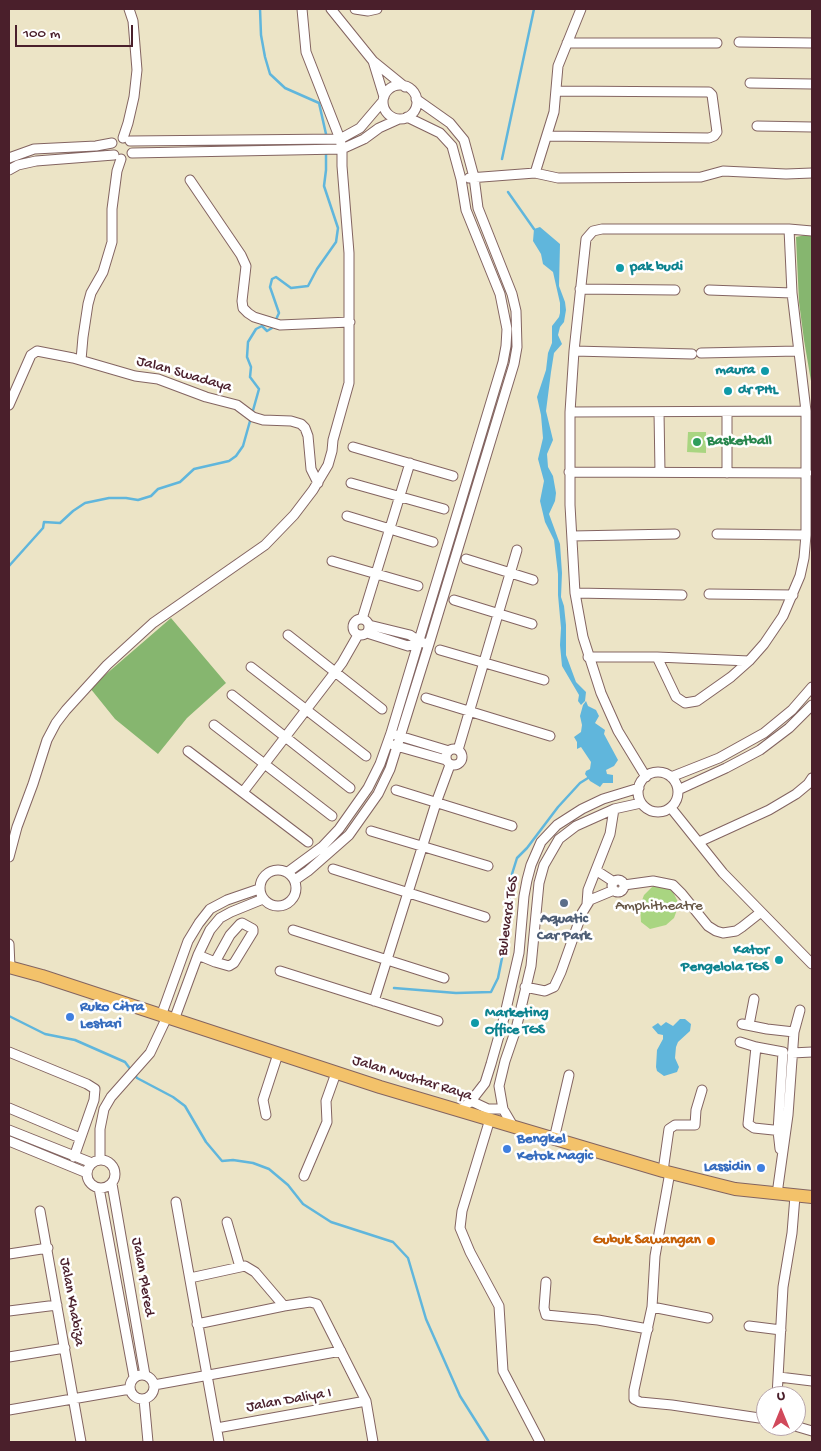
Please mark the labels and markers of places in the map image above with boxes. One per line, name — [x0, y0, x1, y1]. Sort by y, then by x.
place label: pak budi — [630, 259, 683, 277]
marker: pak budi — [614, 262, 626, 274]
place label: maura — [715, 362, 755, 380]
marker: maura — [759, 365, 771, 377]
place label: dr PHL — [738, 382, 778, 400]
marker: dr PHL — [722, 385, 734, 397]
place label: Basketball — [707, 433, 772, 451]
marker: Basketball — [691, 436, 703, 448]
marker: Aquatic Car Park — [558, 897, 570, 909]
place label: Aquatic Car Park — [537, 911, 591, 946]
place label: Kator Pengelola TGS — [681, 942, 769, 977]
marker: Kator Pengelola TGS — [773, 954, 785, 966]
place label: Ruko Citra Lestari — [80, 999, 144, 1034]
place label: Marketing Office TGS — [485, 1005, 549, 1040]
marker: Ruko Citra Lestari — [64, 1011, 76, 1023]
marker: Marketing Office TGS — [469, 1017, 481, 1029]
place label: Bengkel Ketok Magic — [517, 1131, 593, 1166]
marker: Bengkel Ketok Magic — [501, 1143, 513, 1155]
place label: Lassidin — [704, 1159, 751, 1177]
marker: Lassidin — [755, 1162, 767, 1174]
place label: Gubuk Sawangan — [593, 1232, 701, 1250]
marker: Gubuk Sawangan — [705, 1235, 717, 1247]

